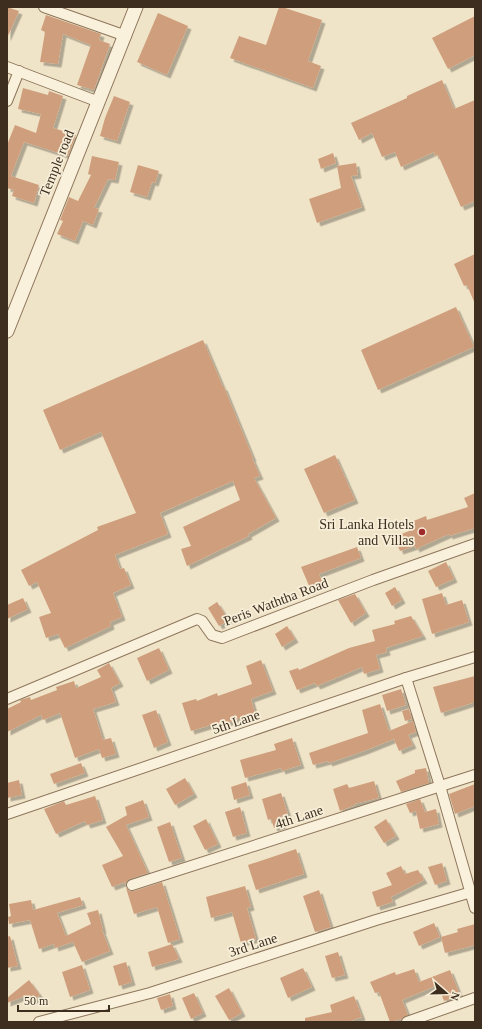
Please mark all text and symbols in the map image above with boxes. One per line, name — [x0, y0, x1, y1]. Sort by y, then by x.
street label: Temple road — [37, 128, 77, 198]
place label: Sri Lanka Hotels and Villas — [319, 517, 414, 548]
marker: Sri Lanka Hotels and Villas — [417, 527, 427, 537]
street label: Peris Waththa Road — [222, 575, 330, 629]
street label: 5th Lane — [210, 707, 262, 737]
street label: 4th Lane — [273, 802, 325, 832]
street label: 3rd Lane — [227, 930, 279, 960]
north arrow — [426, 973, 466, 1013]
scale bar — [18, 987, 109, 1013]
text: N — [448, 991, 462, 1002]
text: 50 m — [24, 994, 49, 1008]

